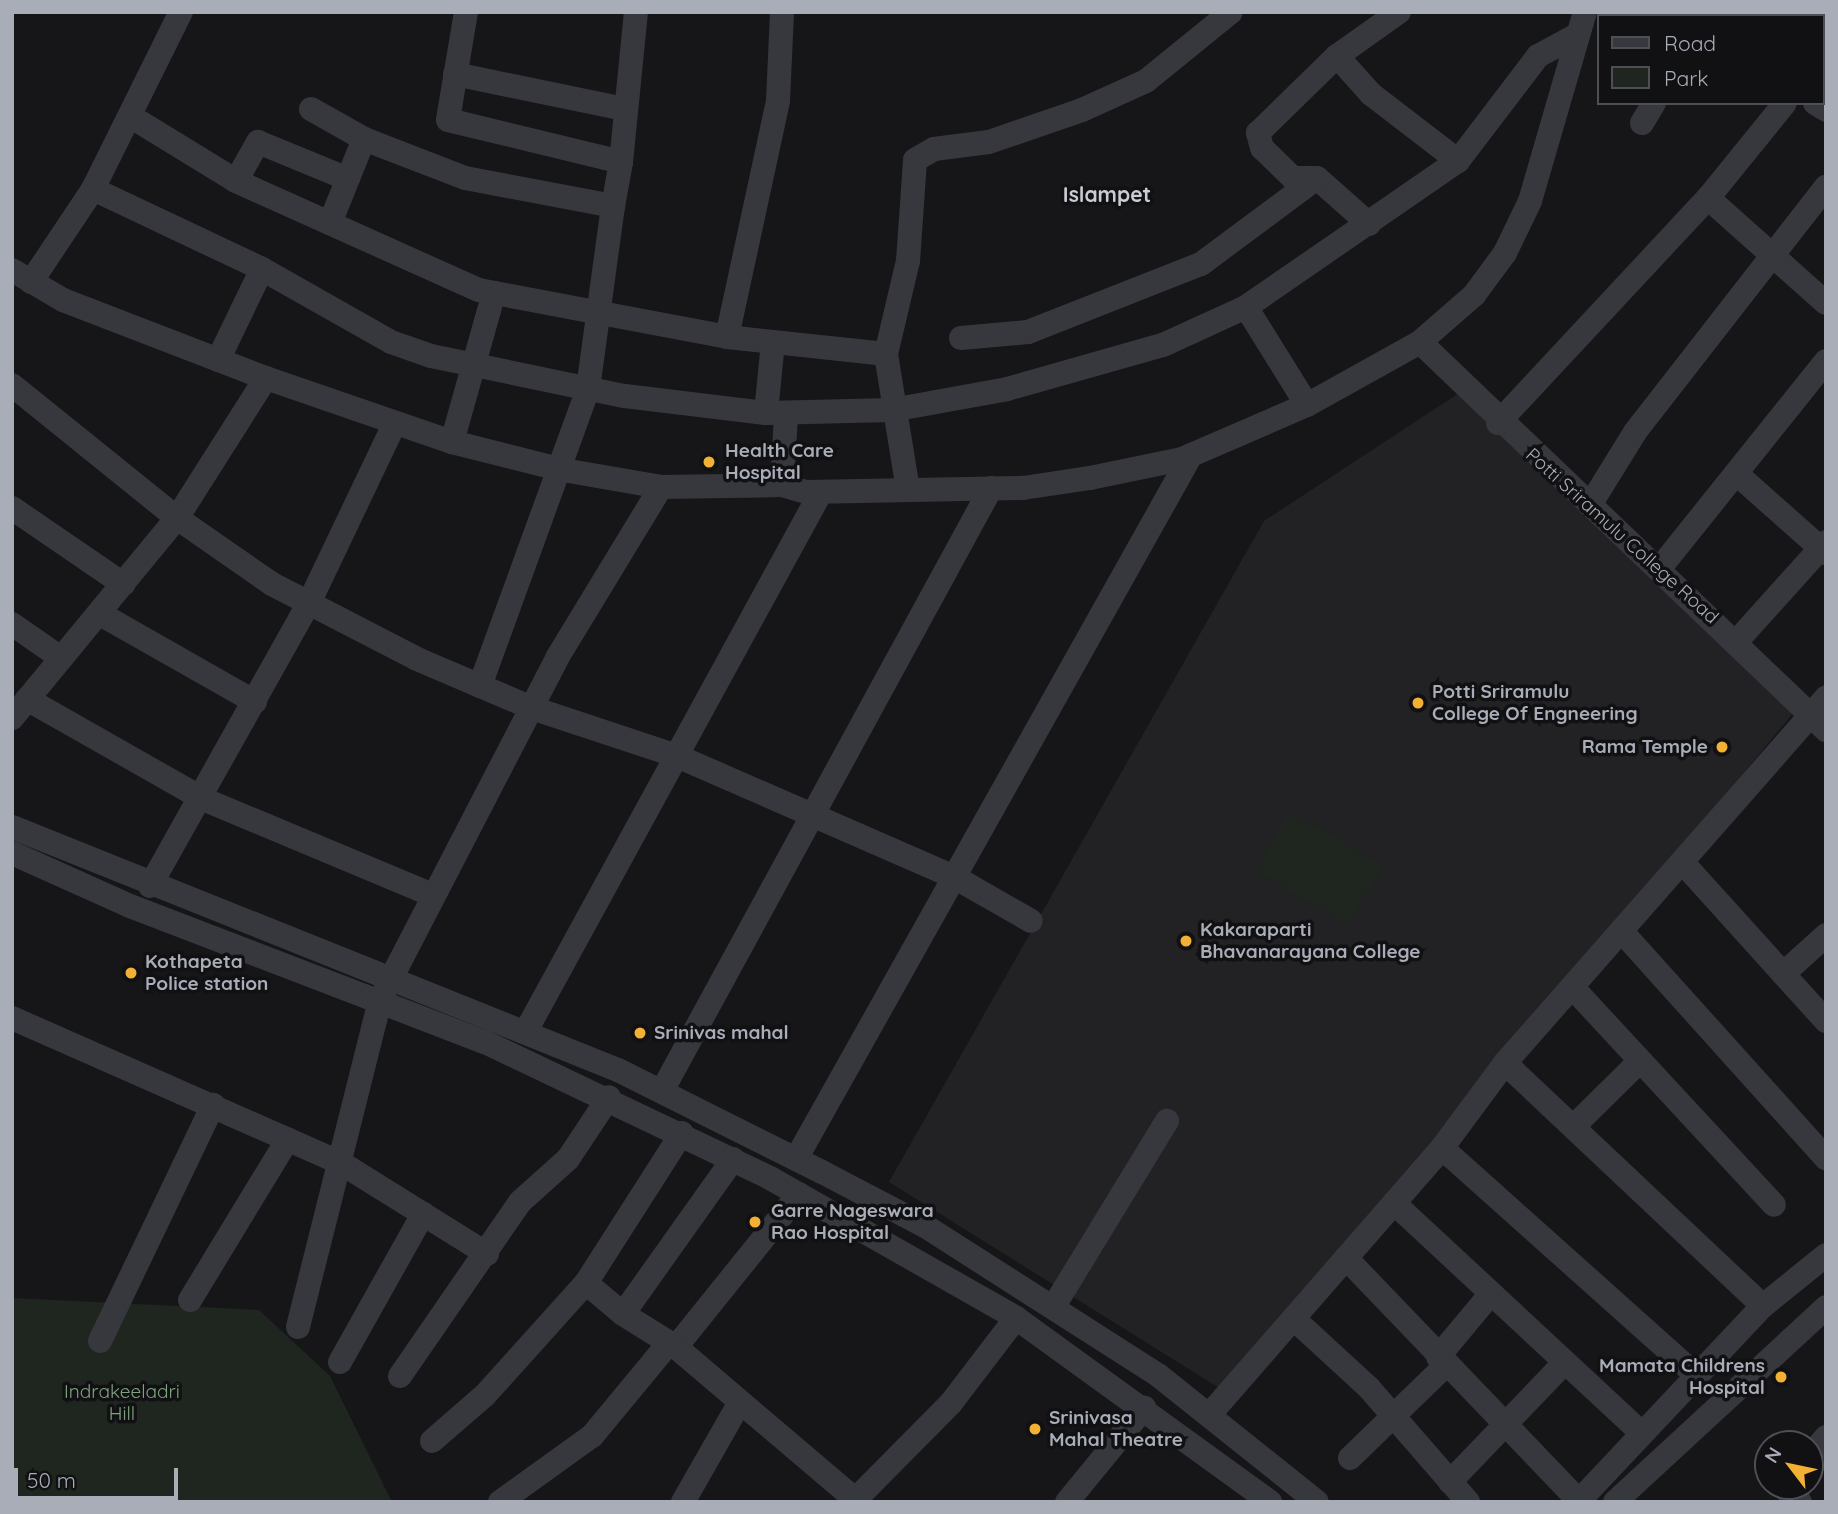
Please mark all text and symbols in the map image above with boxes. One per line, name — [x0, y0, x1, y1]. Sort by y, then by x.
legend — [1596, 14, 1824, 105]
text: Road — [1664, 30, 1716, 56]
text: Park — [1664, 65, 1708, 91]
district label: Islampet — [1063, 181, 1151, 207]
place label: Health Care Hospital — [725, 440, 834, 484]
street label: Potti Sriramulu College Road — [1521, 443, 1723, 629]
marker: Health Care Hospital — [699, 452, 719, 472]
place label: Potti Sriramulu College Of Engneering — [1432, 681, 1638, 725]
marker: Potti Sriramulu College Of Engneering — [1410, 695, 1426, 711]
place label: Rama Temple — [1582, 736, 1708, 758]
marker: Rama Temple — [1714, 739, 1730, 755]
place label: Kakaraparti Bhavanarayana College — [1200, 919, 1421, 963]
marker: Kakaraparti Bhavanarayana College — [1178, 933, 1194, 949]
place label: Kothapeta Police station — [145, 951, 268, 995]
marker: Kothapeta Police station — [123, 965, 139, 981]
place label: Srinivas mahal — [654, 1022, 789, 1044]
marker: Srinivas mahal — [632, 1025, 648, 1041]
place label: Garre Nageswara Rao Hospital — [771, 1200, 934, 1244]
marker: Garre Nageswara Rao Hospital — [745, 1212, 765, 1232]
place label: Mamata Childrens Hospital — [1599, 1355, 1765, 1399]
marker: Mamata Childrens Hospital — [1771, 1367, 1791, 1387]
park label: Indrakeeladri Hill — [64, 1381, 180, 1425]
place label: Srinivasa Mahal Theatre — [1049, 1407, 1183, 1451]
marker: Srinivasa Mahal Theatre — [1027, 1421, 1043, 1437]
north arrow — [1754, 1430, 1824, 1500]
text: N — [1759, 1443, 1787, 1467]
scale bar — [18, 1454, 182, 1498]
text: 50 m — [27, 1467, 76, 1493]

